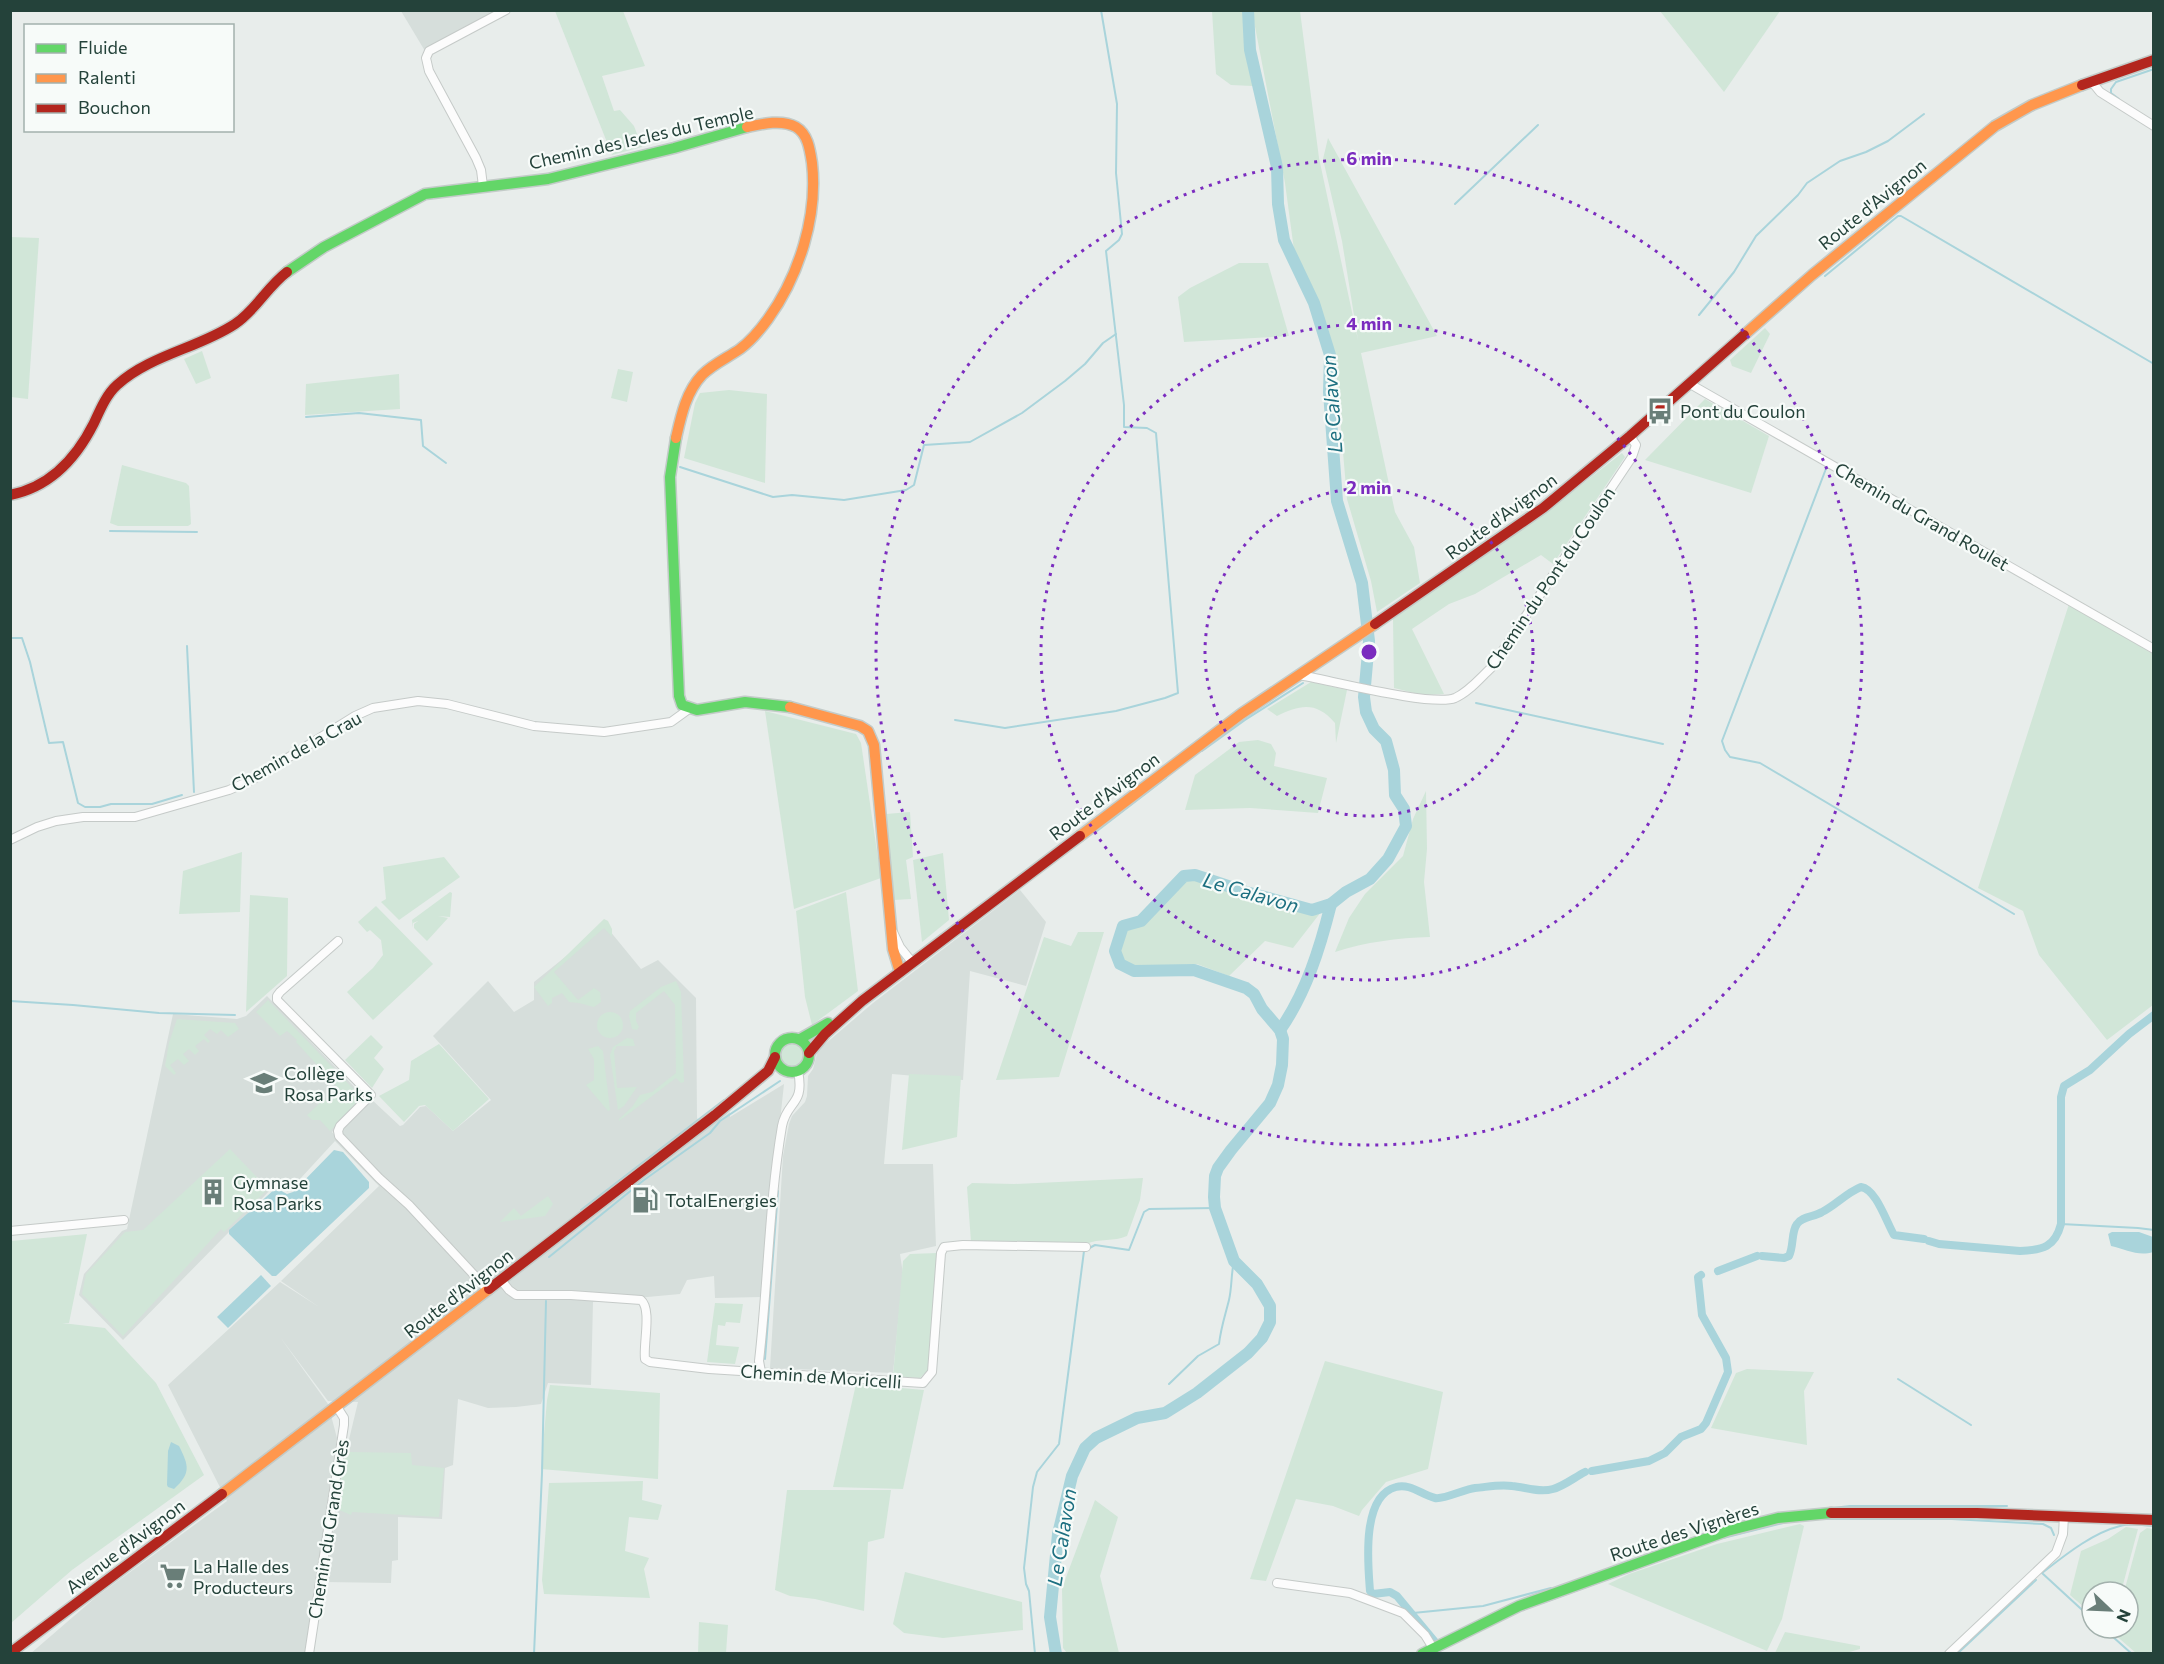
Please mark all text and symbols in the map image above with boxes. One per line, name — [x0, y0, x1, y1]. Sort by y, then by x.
legend — [24, 24, 234, 132]
text: Fluide — [78, 36, 127, 58]
text: Ralenti — [78, 66, 136, 88]
text: Bouchon — [78, 96, 151, 118]
street label: Chemin des Iscles du Temple — [527, 100, 755, 174]
text: 6 min — [1346, 147, 1392, 169]
street label: Route d'Avignon — [1814, 154, 1930, 254]
text: 4 min — [1346, 312, 1392, 334]
water label: Le Calavon — [1316, 354, 1346, 454]
bus stop icon: Pont du Coulon — [1645, 396, 1675, 426]
place label: Pont du Coulon — [1680, 400, 1806, 422]
street label: Chemin du Grand Roulet — [1831, 457, 2013, 575]
street label: Route d'Avignon — [1441, 468, 1561, 564]
text: 2 min — [1347, 476, 1391, 498]
street label: Chemin du Pont du Coulon — [1481, 482, 1619, 674]
centre of rings — [1359, 642, 1379, 662]
street label: Chemin de la Crau — [227, 706, 365, 796]
street label: Route d'Avignon — [1045, 747, 1163, 845]
water label: Le Calavon — [1200, 867, 1302, 917]
place label: Collège Rosa Parks — [284, 1062, 373, 1105]
school or university icon: Collège Rosa Parks — [249, 1068, 279, 1098]
place label: Gymnase Rosa Parks — [233, 1171, 322, 1214]
building icon: Gymnase Rosa Parks — [198, 1177, 228, 1207]
fuel station icon: TotalEnergies — [630, 1185, 660, 1215]
place label: TotalEnergies — [665, 1189, 777, 1211]
street label: Route d'Avignon — [399, 1244, 517, 1342]
street label: Chemin de Moricelli — [740, 1359, 902, 1393]
street label: Chemin du Grand Grès — [303, 1438, 353, 1620]
water label: Le Calavon — [1041, 1486, 1081, 1588]
street label: Avenue d'Avignon — [61, 1494, 189, 1598]
street label: Route des Vignères — [1607, 1497, 1761, 1565]
place label: La Halle des Producteurs — [193, 1555, 293, 1598]
supermarket icon: La Halle des Producteurs — [158, 1561, 188, 1591]
north arrow — [2080, 1580, 2140, 1640]
text: N — [2113, 1607, 2135, 1625]

